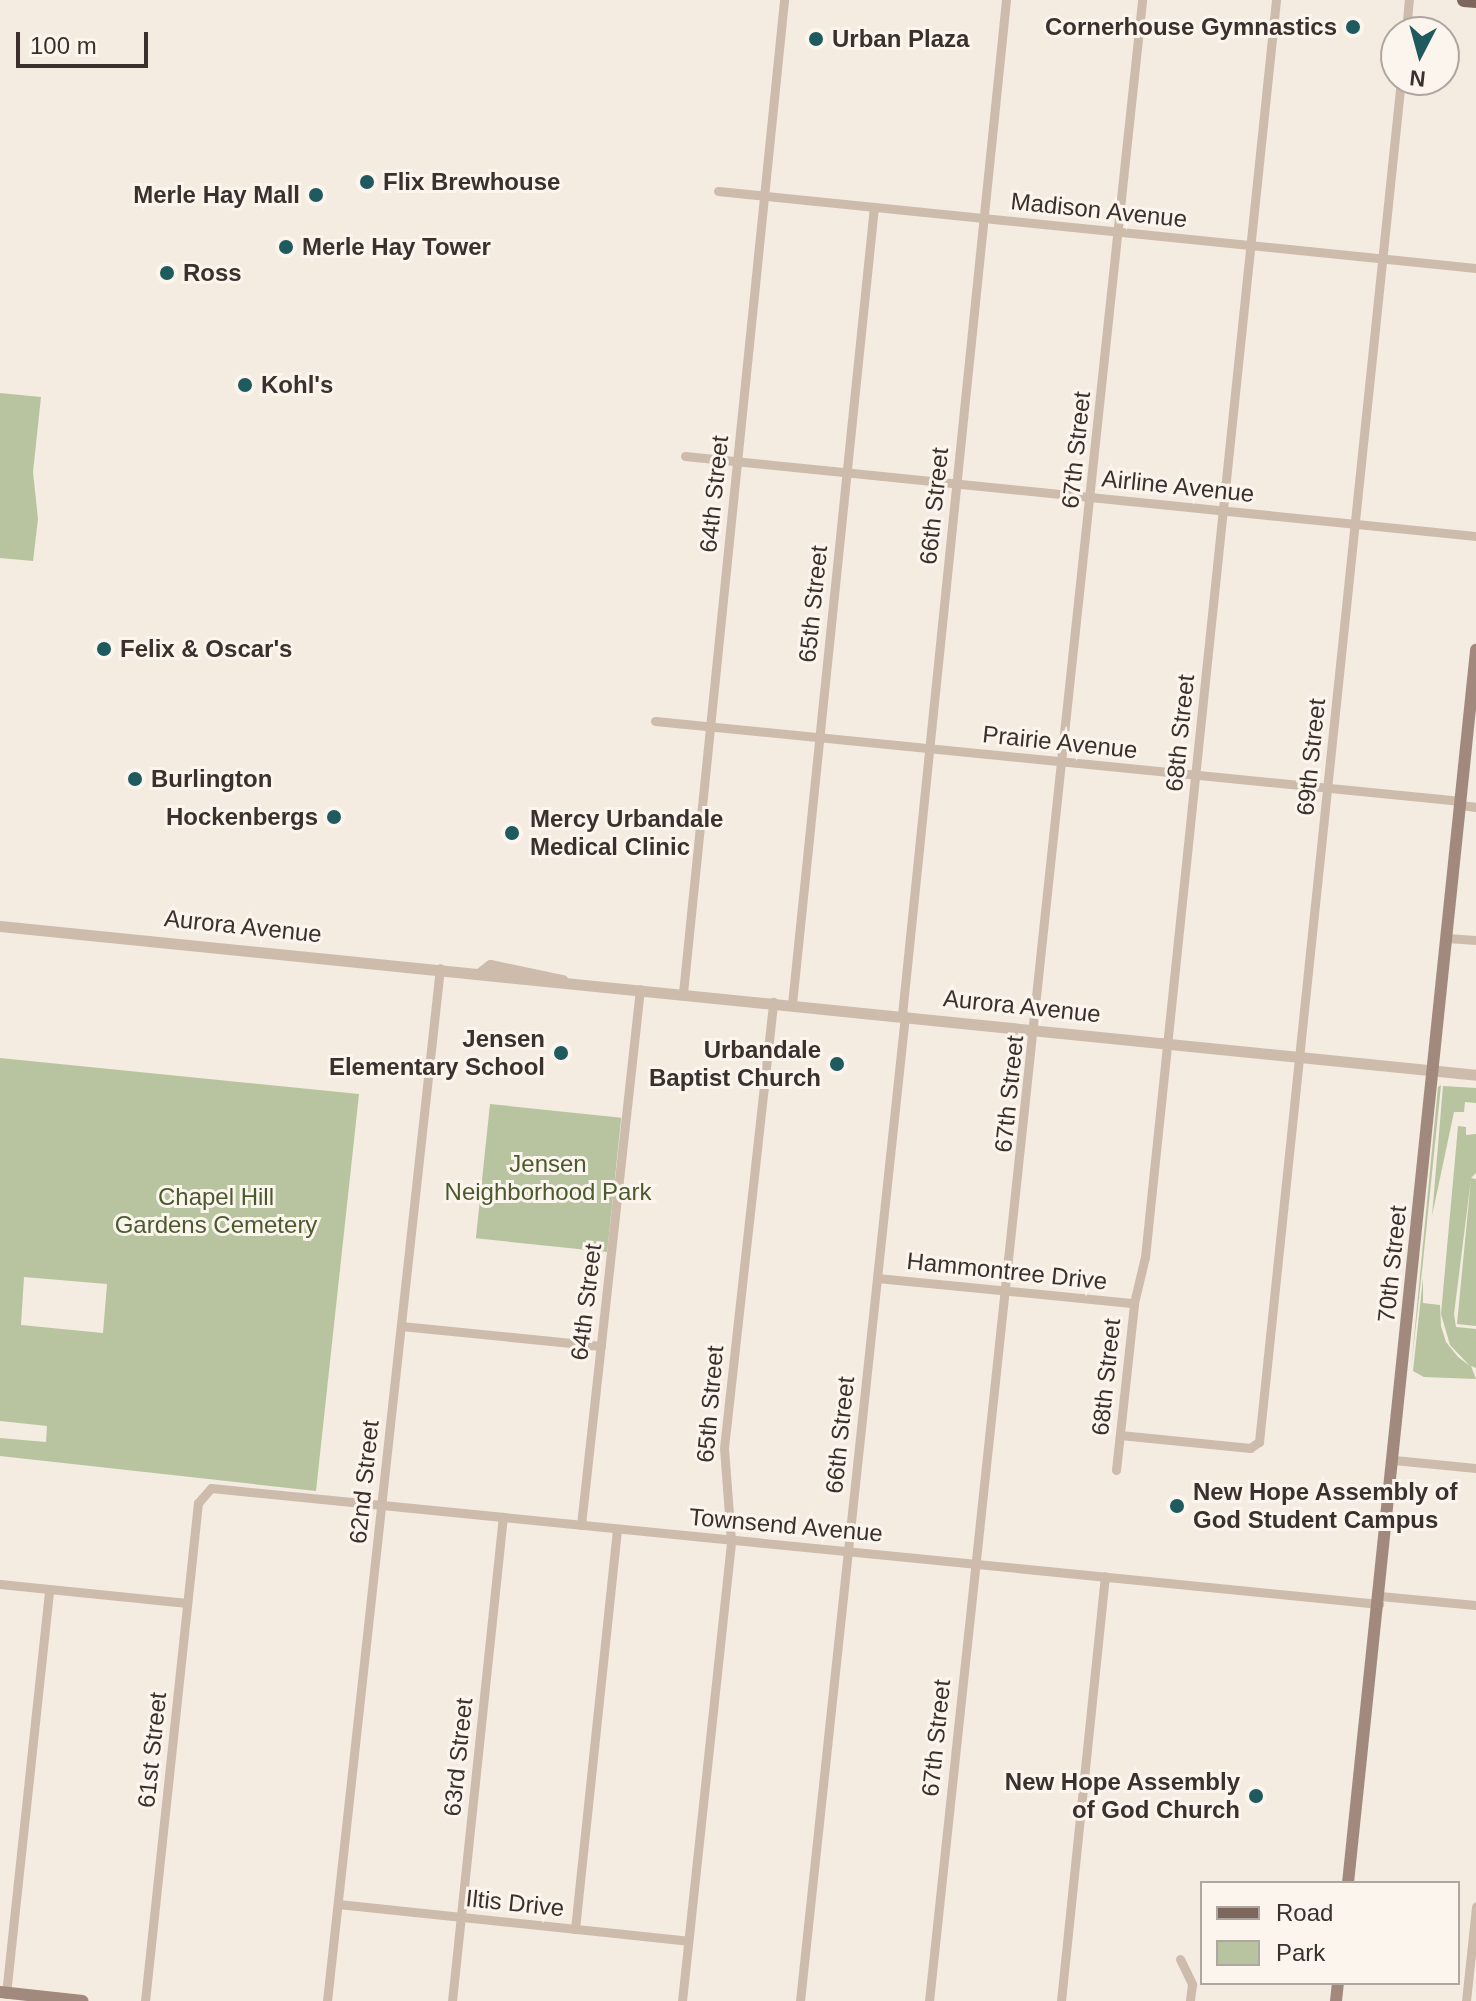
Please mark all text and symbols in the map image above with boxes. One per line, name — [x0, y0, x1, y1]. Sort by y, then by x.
place label: Cornerhouse Gymnastics — [1045, 13, 1337, 41]
scale bar — [20, 16, 152, 66]
north arrow — [1380, 16, 1460, 96]
marker: Cornerhouse Gymnastics — [1344, 18, 1362, 36]
place label: Urban Plaza — [832, 25, 969, 53]
marker: Urban Plaza — [807, 30, 825, 48]
text: 100 m — [30, 32, 97, 59]
text: N — [1408, 65, 1427, 92]
place label: Flix Brewhouse — [383, 168, 560, 196]
marker: Flix Brewhouse — [358, 173, 376, 191]
place label: Merle Hay Mall — [133, 181, 300, 209]
marker: Merle Hay Mall — [307, 186, 325, 204]
street label: Madison Avenue — [1009, 186, 1189, 234]
place label: Merle Hay Tower — [302, 233, 491, 261]
marker: Merle Hay Tower — [277, 238, 295, 256]
place label: Ross — [183, 259, 242, 287]
marker: Ross — [158, 264, 176, 282]
place label: Kohl's — [261, 371, 333, 399]
marker: Kohl's — [236, 376, 254, 394]
street label: 67th Street — [1056, 390, 1096, 510]
street label: 64th Street — [694, 434, 734, 554]
street label: 66th Street — [914, 446, 954, 566]
street label: Airline Avenue — [1100, 464, 1256, 508]
street label: 65th Street — [793, 544, 833, 664]
place label: Felix & Oscar's — [120, 635, 292, 663]
marker: Felix & Oscar's — [95, 640, 113, 658]
street label: 68th Street — [1160, 673, 1200, 793]
street label: 69th Street — [1291, 697, 1331, 817]
street label: Prairie Avenue — [980, 719, 1140, 765]
place label: Burlington — [151, 765, 272, 793]
marker: Burlington — [126, 770, 144, 788]
place label: Hockenbergs — [166, 803, 318, 831]
place label: Mercy Urbandale Medical Clinic — [530, 805, 723, 861]
marker: Hockenbergs — [325, 808, 343, 826]
marker: Mercy Urbandale Medical Clinic — [501, 822, 523, 844]
street label: Aurora Avenue — [162, 903, 324, 949]
street label: Aurora Avenue — [941, 983, 1103, 1029]
place label: Jensen Elementary School — [329, 1025, 545, 1081]
street label: 67th Street — [989, 1034, 1029, 1154]
place label: Urbandale Baptist Church — [649, 1036, 821, 1092]
marker: Jensen Elementary School — [552, 1044, 570, 1062]
marker: Urbandale Baptist Church — [828, 1055, 846, 1073]
park label: Jensen Neighborhood Park — [445, 1150, 651, 1206]
park label: Chapel Hill Gardens Cemetery — [115, 1183, 317, 1239]
street label: 70th Street — [1372, 1204, 1412, 1324]
street label: 64th Street — [565, 1242, 607, 1362]
street label: Hammontree Drive — [905, 1246, 1109, 1296]
street label: 68th Street — [1086, 1317, 1126, 1437]
street label: 65th Street — [691, 1344, 729, 1464]
street label: 66th Street — [820, 1375, 860, 1495]
street label: 62nd Street — [343, 1419, 385, 1545]
place label: New Hope Assembly of God Student Campus — [1193, 1478, 1458, 1534]
marker: New Hope Assembly of God Student Campus — [1168, 1497, 1186, 1515]
street label: Townsend Avenue — [687, 1502, 885, 1548]
street label: 67th Street — [916, 1678, 956, 1798]
street label: 61st Street — [132, 1691, 172, 1809]
street label: 63rd Street — [437, 1696, 479, 1818]
place label: New Hope Assembly of God Church — [1004, 1768, 1240, 1824]
marker: New Hope Assembly of God Church — [1247, 1787, 1265, 1805]
legend — [1200, 1881, 1460, 1985]
street label: Iltis Drive — [464, 1884, 566, 1922]
text: Road — [1276, 1899, 1333, 1926]
text: Park — [1276, 1939, 1325, 1966]

